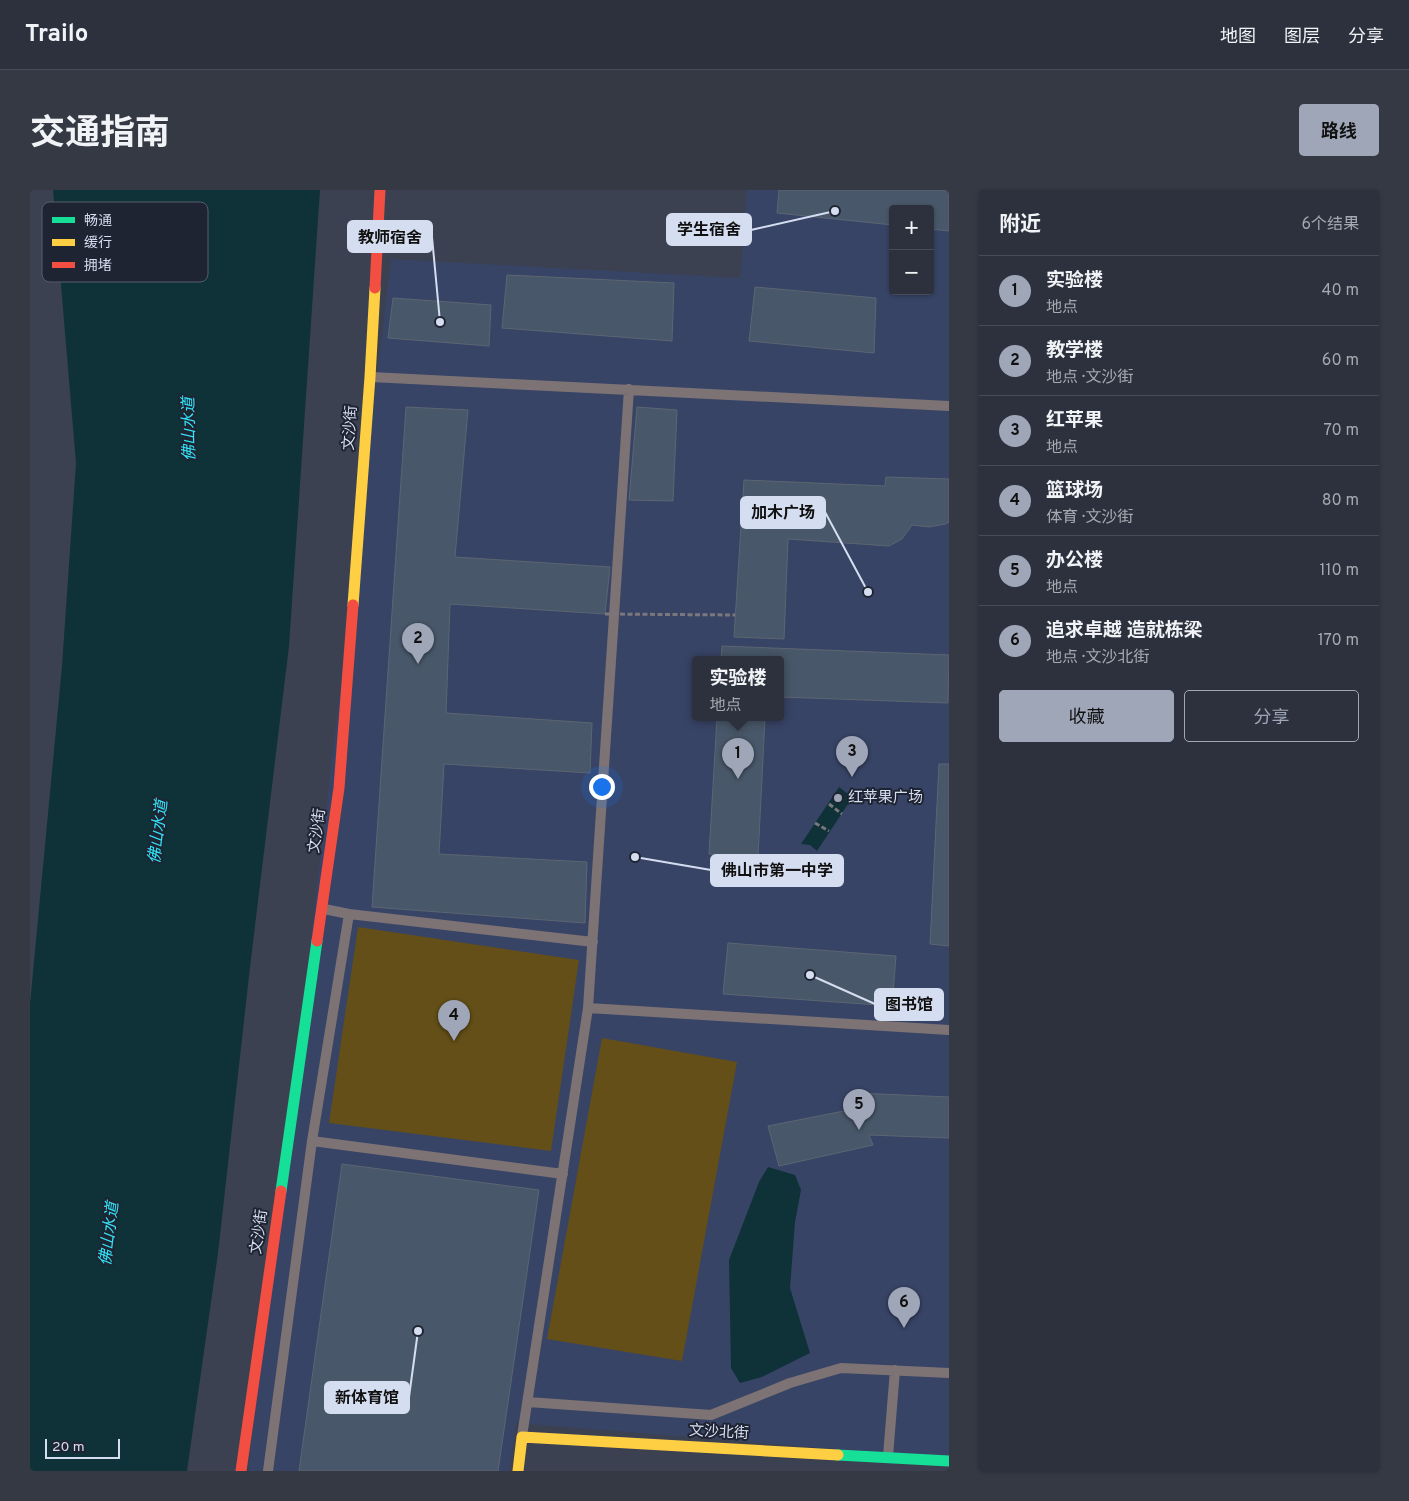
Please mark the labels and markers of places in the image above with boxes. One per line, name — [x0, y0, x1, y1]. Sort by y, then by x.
callout: 学生宿舍 — [667, 214, 751, 245]
callout: 教师宿舍 — [348, 221, 432, 252]
callout: 加木广场 — [741, 497, 825, 528]
pin: 2 — [402, 623, 434, 664]
pin: 3 — [836, 736, 868, 777]
pin: 1 — [722, 738, 754, 779]
place label: 红苹果广场 — [848, 789, 923, 808]
marker: 红苹果广场 — [832, 792, 844, 804]
callout: 佛山市第一中学 — [711, 855, 843, 886]
callout: 图书馆 — [875, 989, 943, 1020]
pin: 4 — [438, 1000, 470, 1041]
pin: 5 — [843, 1089, 875, 1130]
pin: 6 — [888, 1287, 920, 1328]
callout: 新体育馆 — [325, 1382, 409, 1413]

